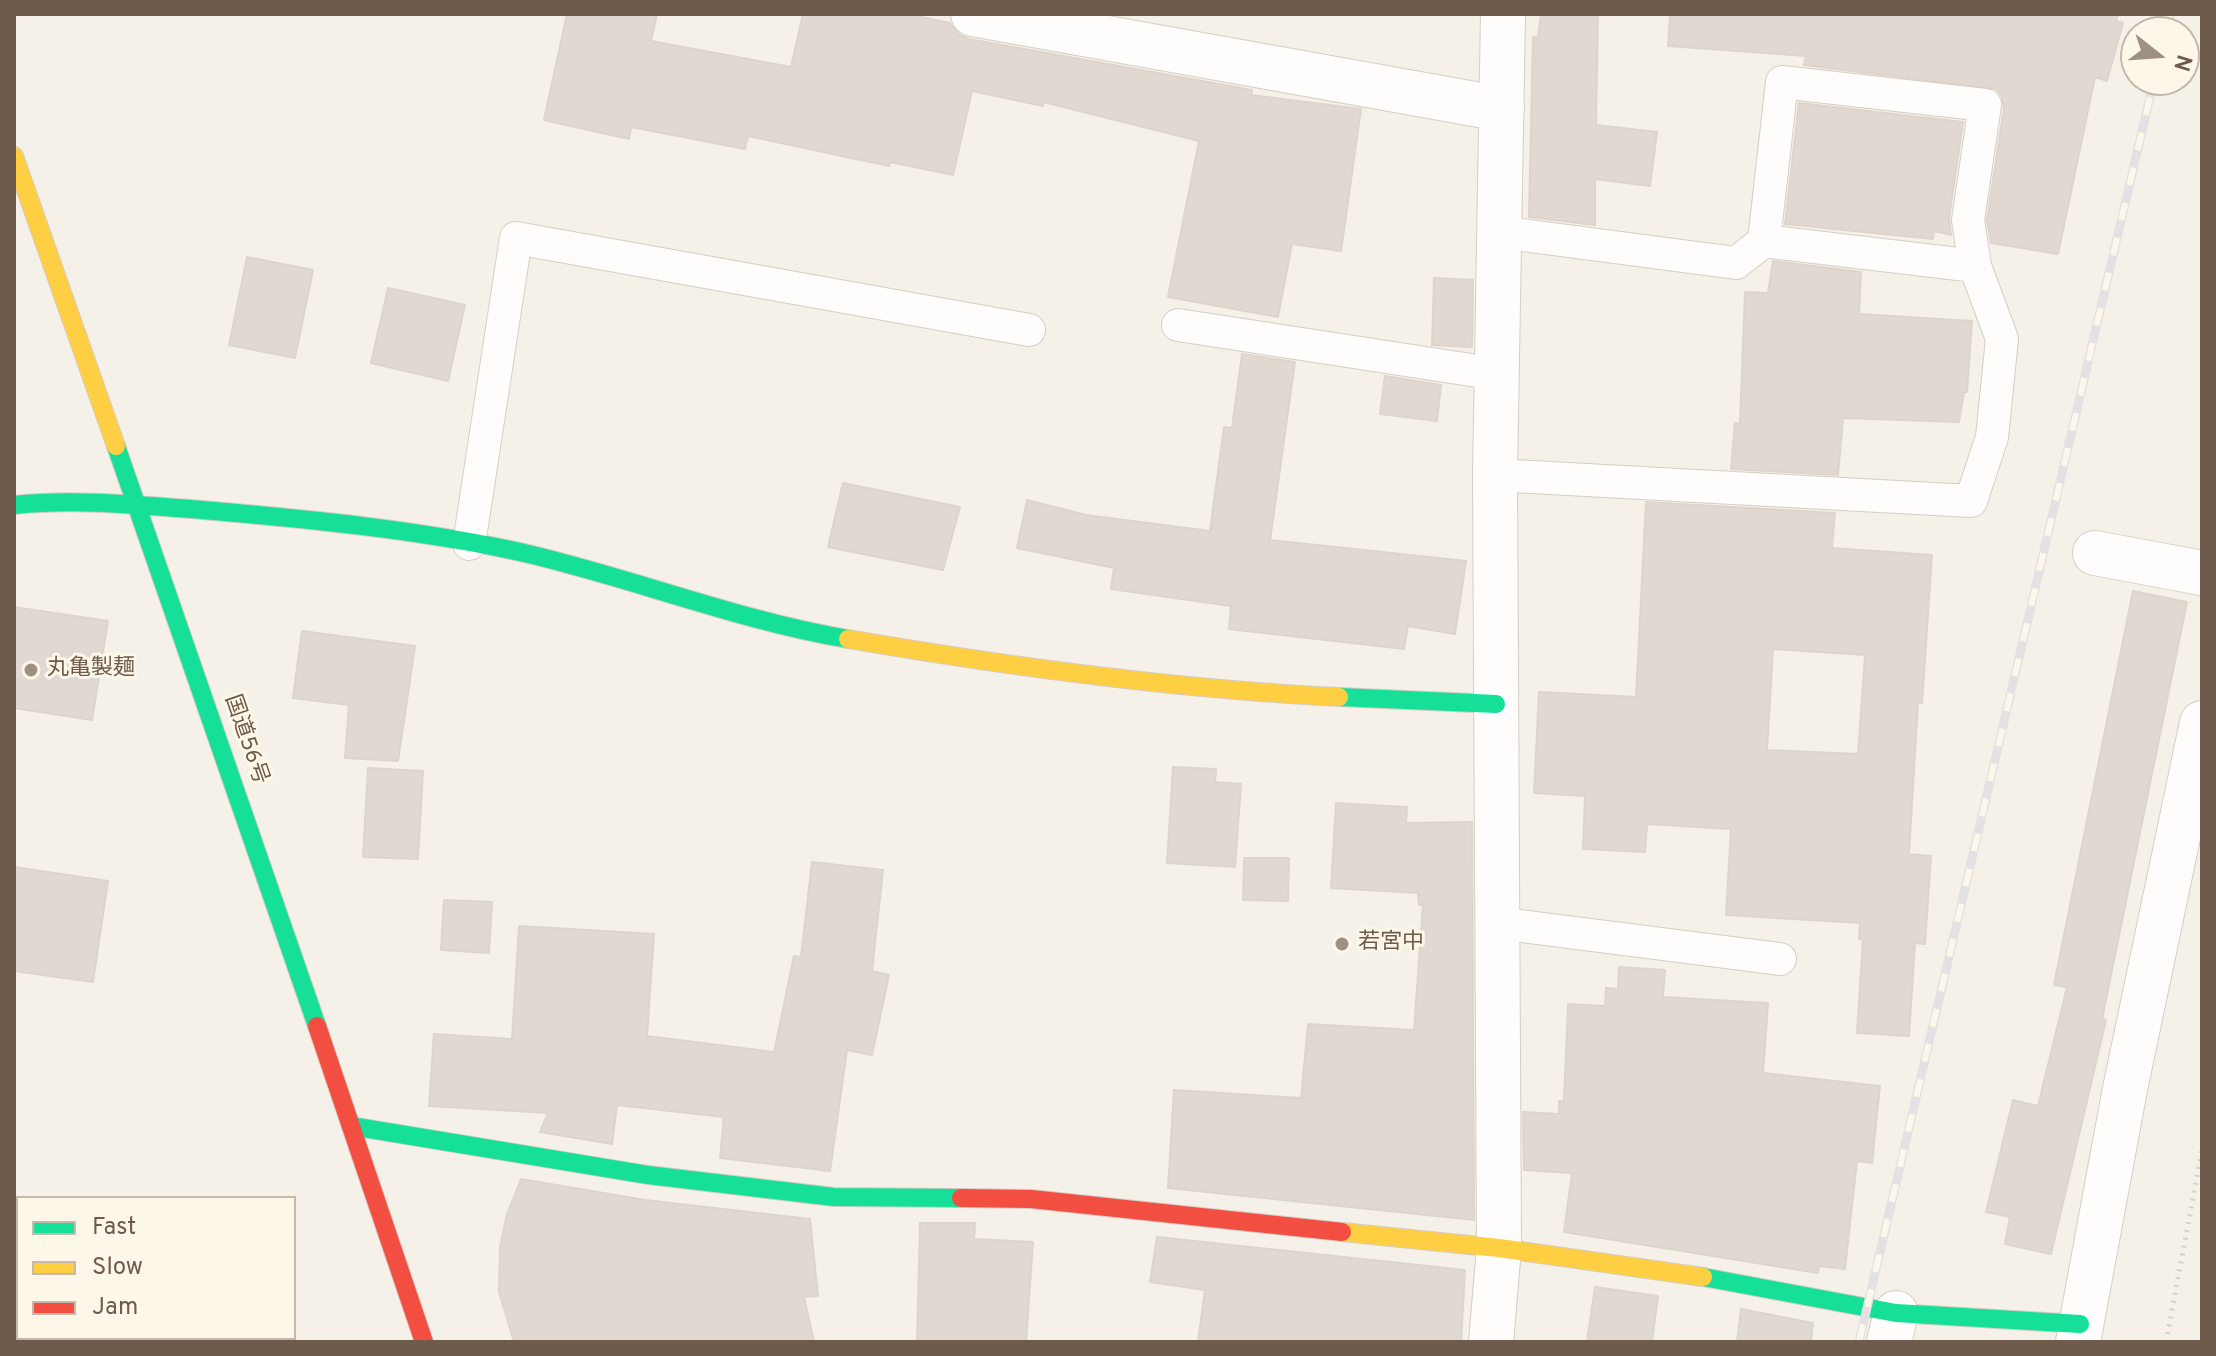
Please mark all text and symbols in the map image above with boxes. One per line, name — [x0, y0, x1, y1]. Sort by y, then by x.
north arrow — [2120, 16, 2200, 96]
text: N — [2166, 51, 2197, 74]
place label: 丸亀製麺 — [47, 657, 135, 683]
marker: 丸亀製麺 — [22, 661, 40, 679]
street label: 国道56号 — [217, 692, 273, 788]
place label: 若宮中 — [1358, 931, 1424, 957]
marker: 若宮中 — [1333, 935, 1351, 953]
legend — [16, 1196, 296, 1340]
text: Fast — [92, 1213, 136, 1243]
text: Slow — [92, 1253, 143, 1283]
text: Jam — [92, 1293, 138, 1323]

